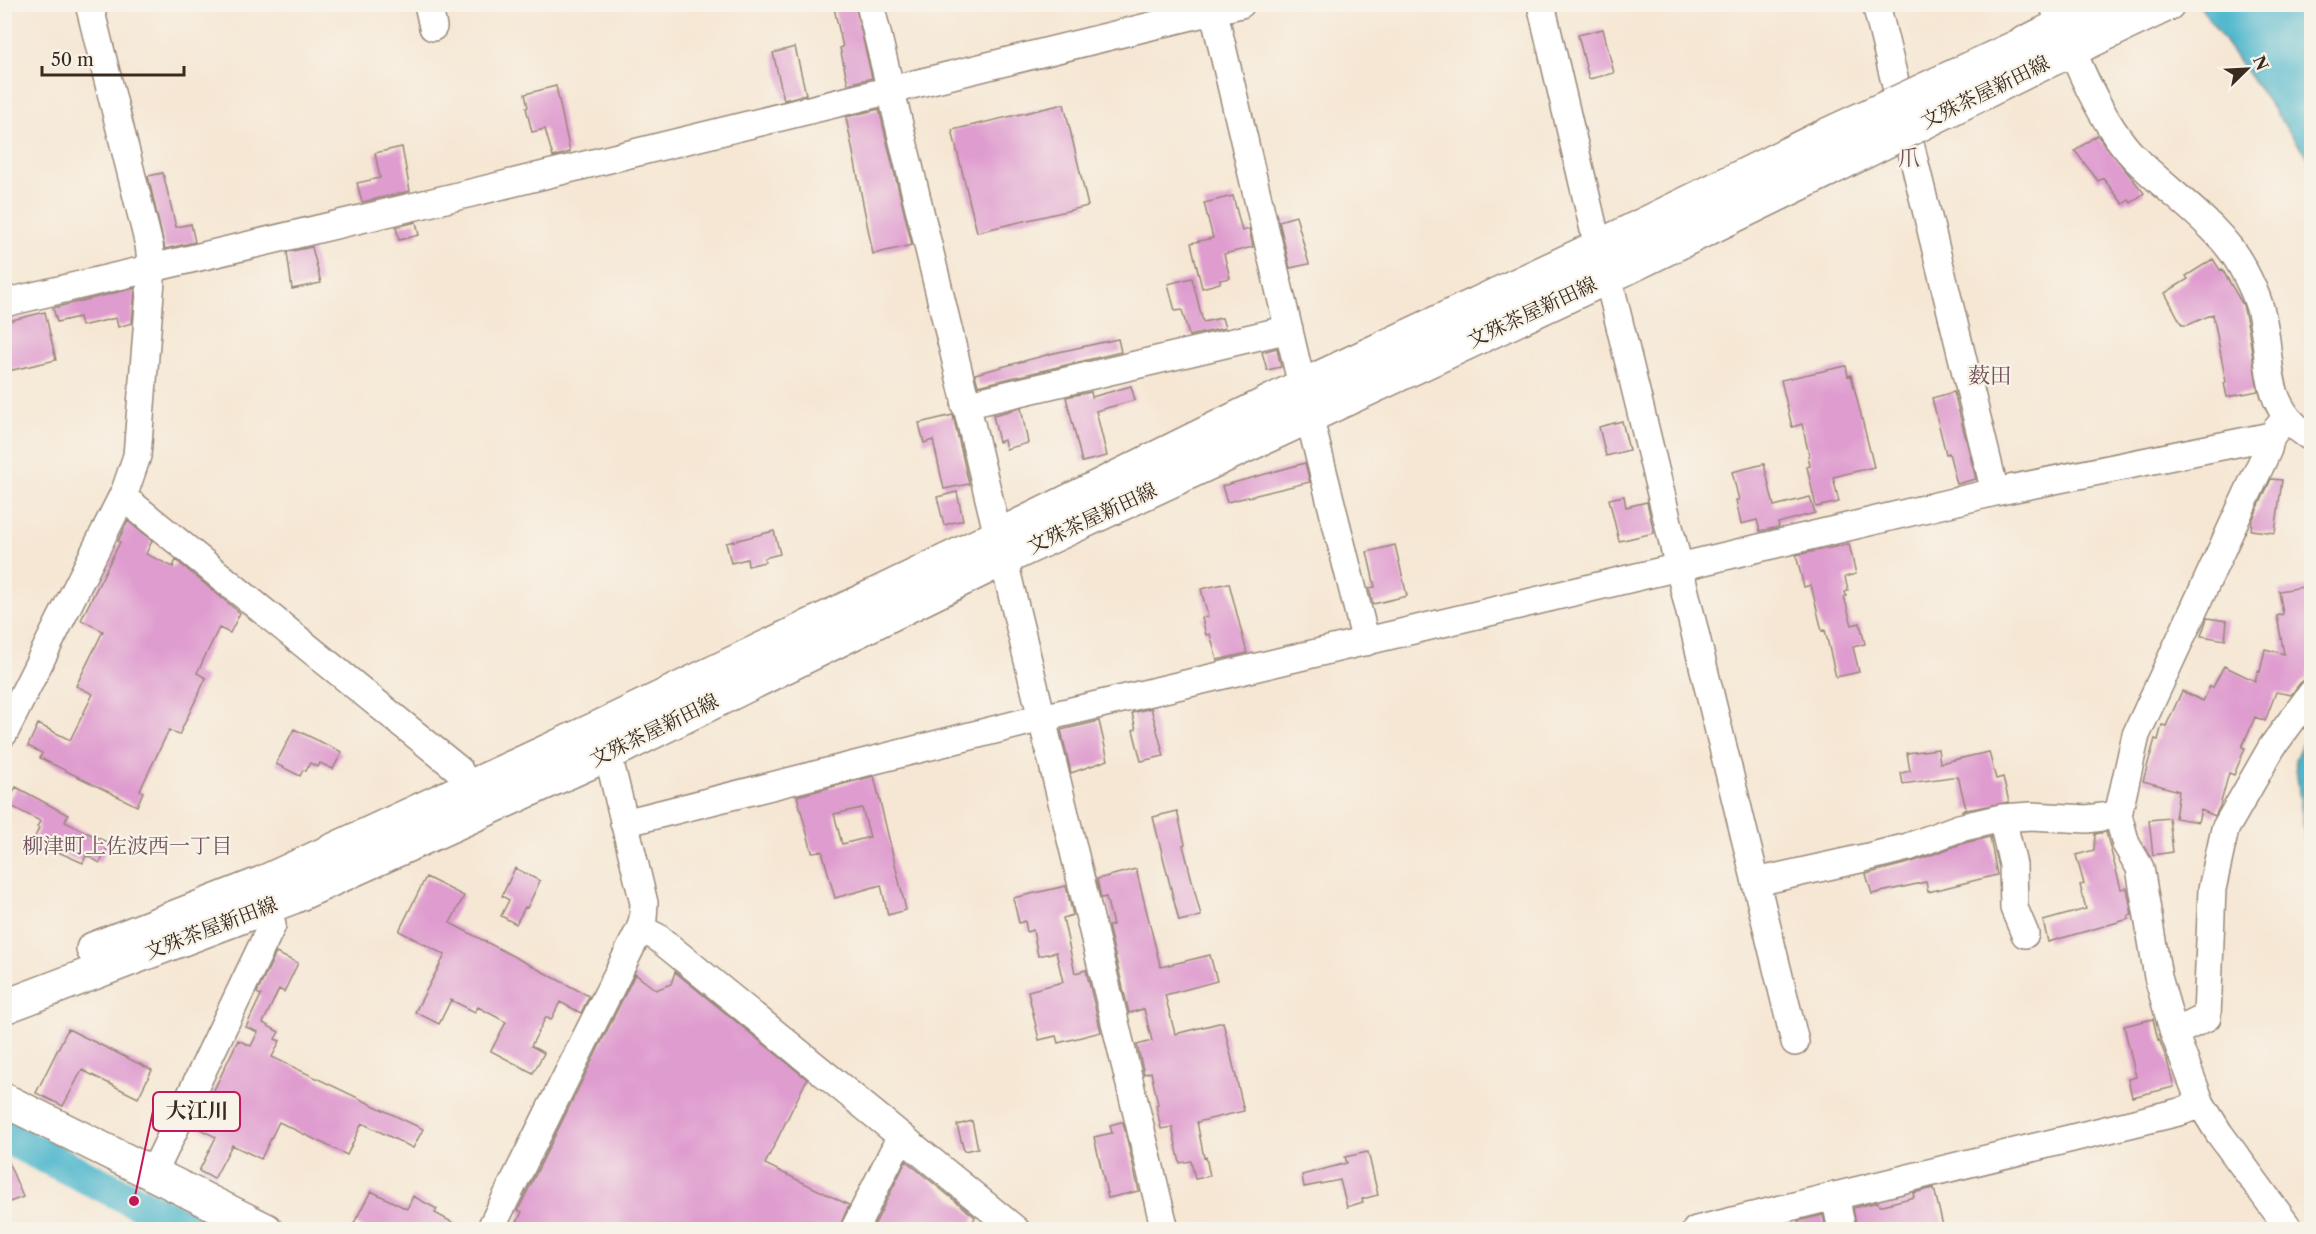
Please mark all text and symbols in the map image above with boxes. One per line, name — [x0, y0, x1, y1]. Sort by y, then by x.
scale bar — [42, 39, 184, 77]
north arrow — [2217, 39, 2277, 99]
text: 50 m — [51, 49, 94, 71]
street label: 文殊茶屋新田線 — [1917, 51, 2053, 133]
text: N — [2249, 52, 2273, 73]
district label: 爪 — [1898, 144, 1920, 171]
street label: 文殊茶屋新田線 — [1463, 272, 1601, 352]
district label: 薮田 — [1968, 362, 2012, 389]
street label: 文殊茶屋新田線 — [1023, 478, 1161, 558]
street label: 文殊茶屋新田線 — [586, 689, 722, 771]
district label: 柳津町上佐波西一丁目 — [22, 833, 232, 858]
street label: 文殊茶屋新田線 — [141, 892, 281, 964]
callout: 大江川 — [153, 1092, 240, 1131]
text: 大江川 — [166, 1098, 229, 1123]

